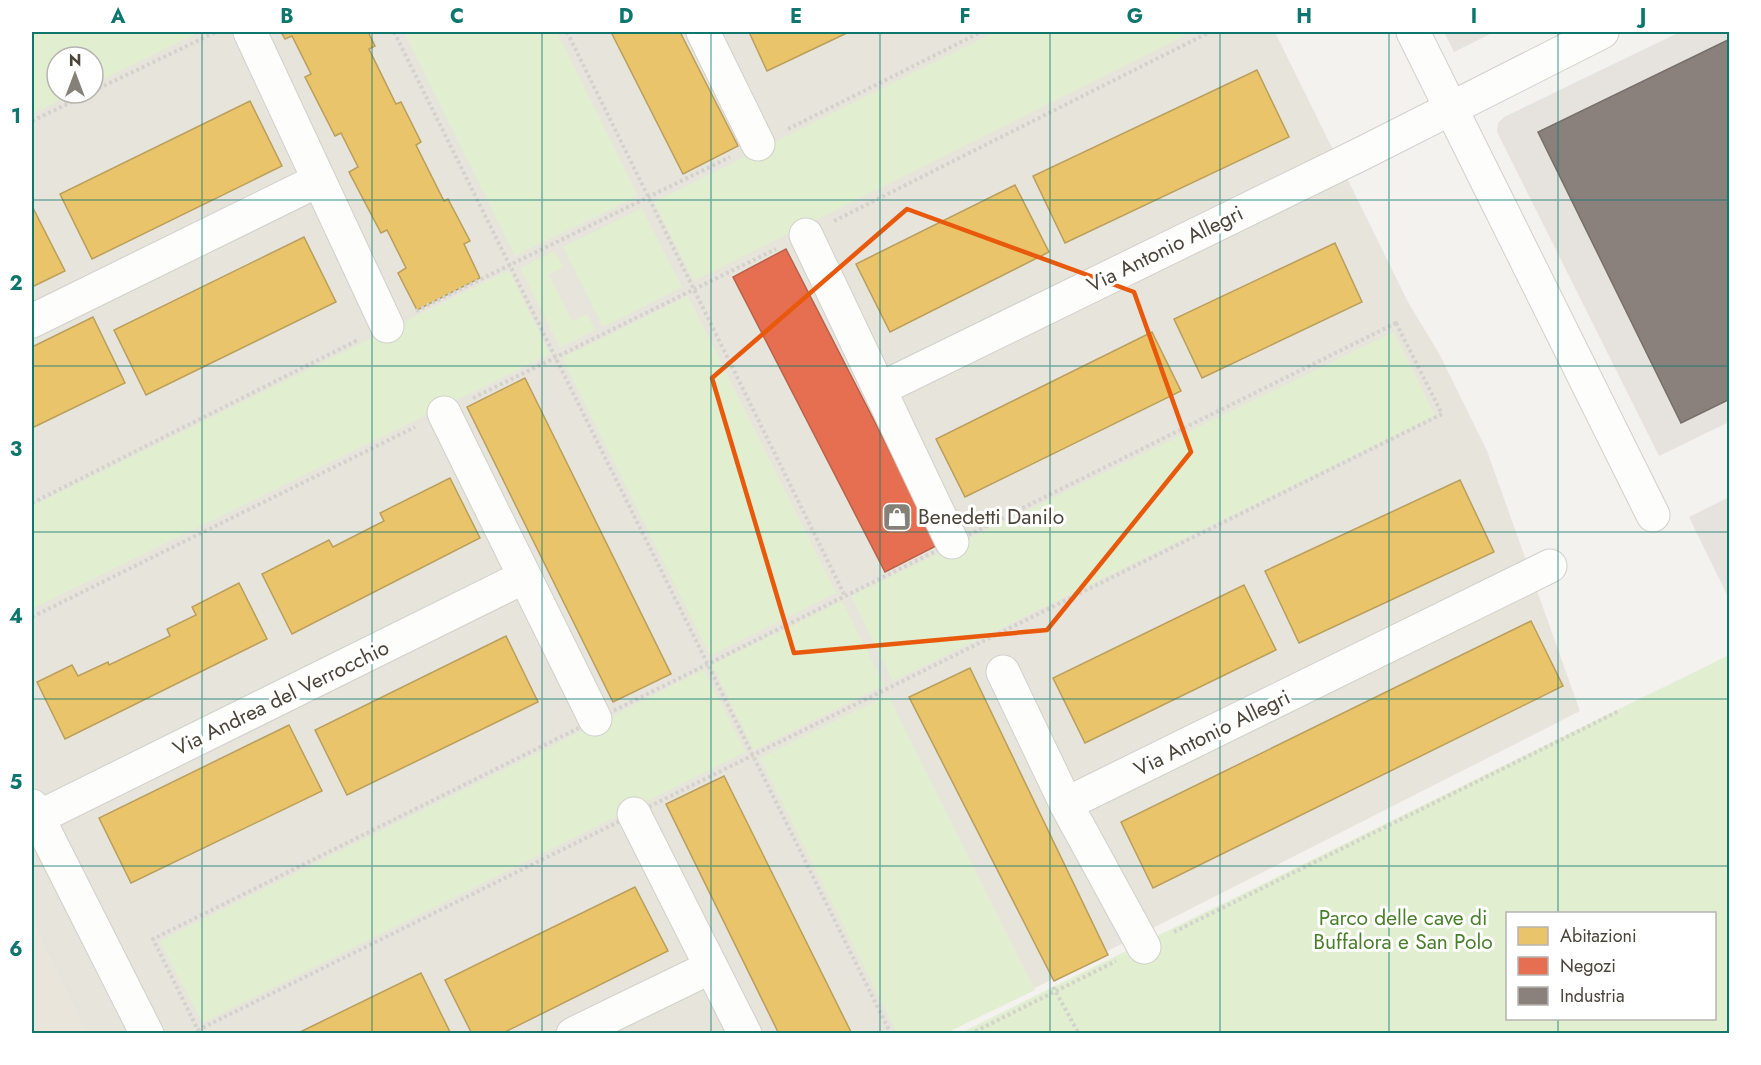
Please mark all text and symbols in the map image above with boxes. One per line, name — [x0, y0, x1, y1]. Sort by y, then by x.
text: A — [110, 2, 126, 31]
text: B — [280, 2, 294, 31]
text: C — [450, 2, 464, 31]
text: D — [619, 2, 633, 31]
text: E — [790, 2, 802, 31]
text: F — [959, 2, 971, 31]
text: G — [1127, 2, 1143, 31]
text: H — [1296, 2, 1312, 31]
text: I — [1471, 2, 1477, 31]
text: J — [1636, 2, 1646, 31]
north arrow — [45, 45, 105, 105]
text: N — [69, 49, 81, 72]
text: 1 — [11, 102, 21, 131]
street label: Via Antonio Allegri — [1082, 198, 1248, 300]
text: 2 — [9, 269, 23, 298]
text: 3 — [10, 435, 22, 464]
shop icon: Benedetti Danilo — [881, 501, 913, 533]
place label: Benedetti Danilo — [918, 502, 1064, 532]
text: 4 — [9, 602, 23, 631]
street label: Via Andrea del Verrocchio — [168, 633, 394, 763]
street label: Via Antonio Allegri — [1129, 682, 1295, 784]
text: 5 — [10, 768, 23, 797]
park label: Parco delle cave di Buffalora e San Polo — [1313, 903, 1493, 957]
legend — [1506, 912, 1716, 1020]
text: Abitazioni — [1560, 923, 1637, 949]
text: 6 — [9, 935, 23, 964]
text: Negozi — [1560, 953, 1616, 979]
text: Industria — [1560, 983, 1625, 1009]

